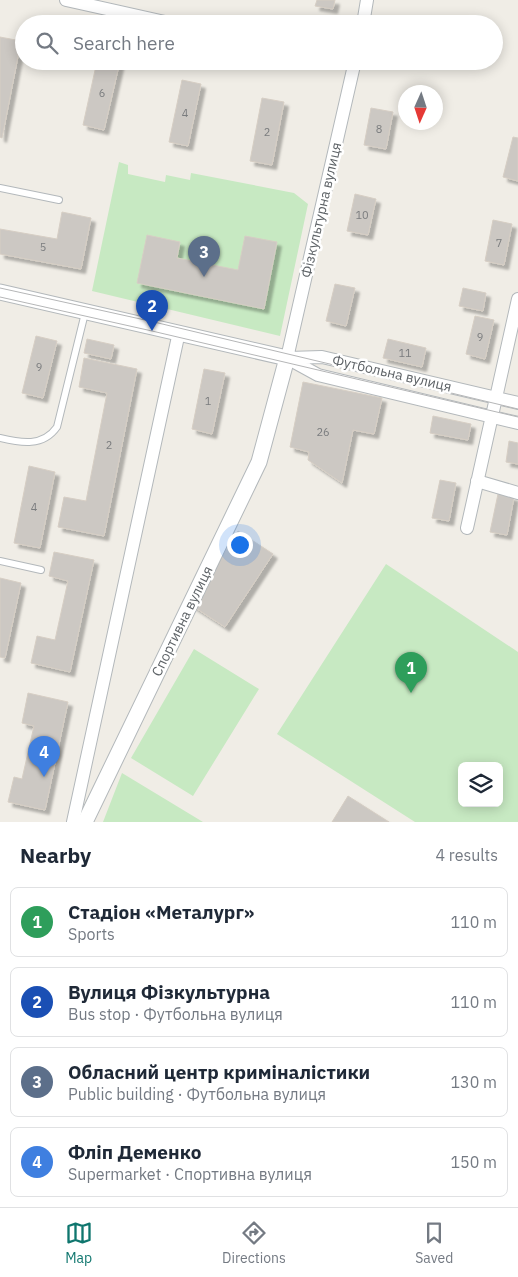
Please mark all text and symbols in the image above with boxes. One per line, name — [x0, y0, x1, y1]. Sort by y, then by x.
search box — [15, 15, 503, 70]
icon: search — [33, 29, 61, 57]
text: Search here — [73, 31, 175, 55]
north arrow — [398, 85, 443, 130]
house number: 6 — [99, 86, 105, 100]
house number: 4 — [182, 106, 189, 120]
house number: 8 — [376, 122, 382, 136]
house number: 2 — [264, 125, 270, 139]
street label: Фізкультурна вулиця — [297, 140, 345, 280]
house number: 10 — [355, 208, 369, 222]
pin: 3 — [188, 236, 220, 277]
house number: 7 — [496, 236, 502, 250]
house number: 5 — [40, 240, 46, 254]
pin: 2 — [136, 290, 168, 331]
house number: 9 — [477, 330, 483, 344]
house number: 11 — [398, 346, 412, 360]
street label: Футбольна вулиця — [330, 350, 454, 396]
house number: 9 — [36, 360, 42, 374]
house number: 1 — [205, 394, 212, 408]
house number: 26 — [316, 425, 330, 439]
house number: 2 — [106, 438, 112, 452]
house number: 4 — [31, 500, 38, 514]
your location — [227, 532, 253, 558]
street label: Спортивна вулиця — [147, 563, 217, 679]
pin: 1 — [395, 652, 427, 693]
pin: 4 — [28, 736, 60, 777]
map controls — [458, 762, 503, 807]
button: layers — [458, 762, 503, 807]
text: Nearby — [20, 841, 91, 869]
text: 4 results — [435, 845, 498, 865]
text: Стадіон «Металург» — [68, 900, 254, 924]
text: 1 — [32, 912, 42, 932]
text: 110 m — [450, 912, 497, 932]
text: Sports — [68, 924, 115, 944]
text: Вулиця Фізкультурна — [68, 980, 270, 1004]
text: 2 — [32, 992, 42, 1012]
text: 110 m — [450, 992, 497, 1012]
text: Bus stop · Футбольна вулиця — [68, 1004, 283, 1024]
text: Обласний центр криміналістики — [68, 1060, 370, 1084]
text: 3 — [32, 1072, 42, 1092]
text: 130 m — [450, 1072, 497, 1092]
text: Public building · Футбольна вулиця — [68, 1084, 326, 1104]
text: Фліп Деменко — [68, 1140, 201, 1164]
text: 4 — [32, 1152, 42, 1172]
text: 150 m — [450, 1152, 497, 1172]
text: Supermarket · Спортивна вулиця — [68, 1164, 312, 1184]
tab: Map — [65, 1219, 93, 1267]
tab: Directions — [222, 1219, 286, 1267]
tab: Saved — [415, 1219, 453, 1267]

